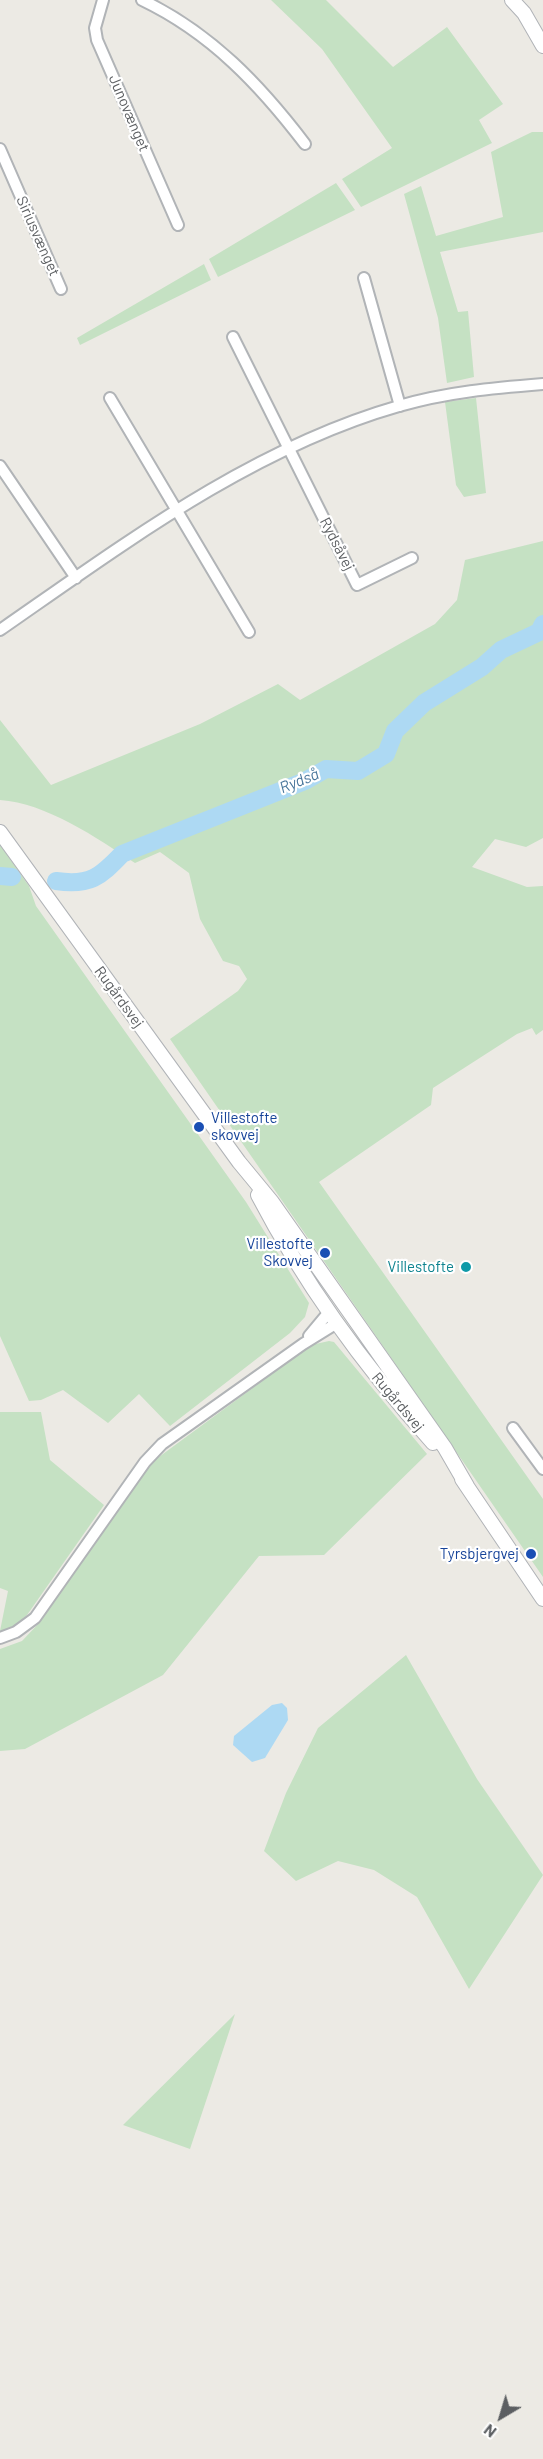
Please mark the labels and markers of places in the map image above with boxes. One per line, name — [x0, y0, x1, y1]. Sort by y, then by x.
place label: Villestofte skovvej — [211, 1109, 278, 1144]
marker: Villestofte skovvej — [192, 1120, 206, 1134]
place label: Villestofte Skovvej — [246, 1235, 313, 1270]
marker: Villestofte Skovvej — [318, 1246, 332, 1260]
place label: Villestofte — [387, 1258, 454, 1276]
marker: Villestofte — [459, 1260, 473, 1274]
place label: Tyrsbjergvej — [440, 1545, 519, 1563]
marker: Tyrsbjergvej — [524, 1547, 538, 1561]

